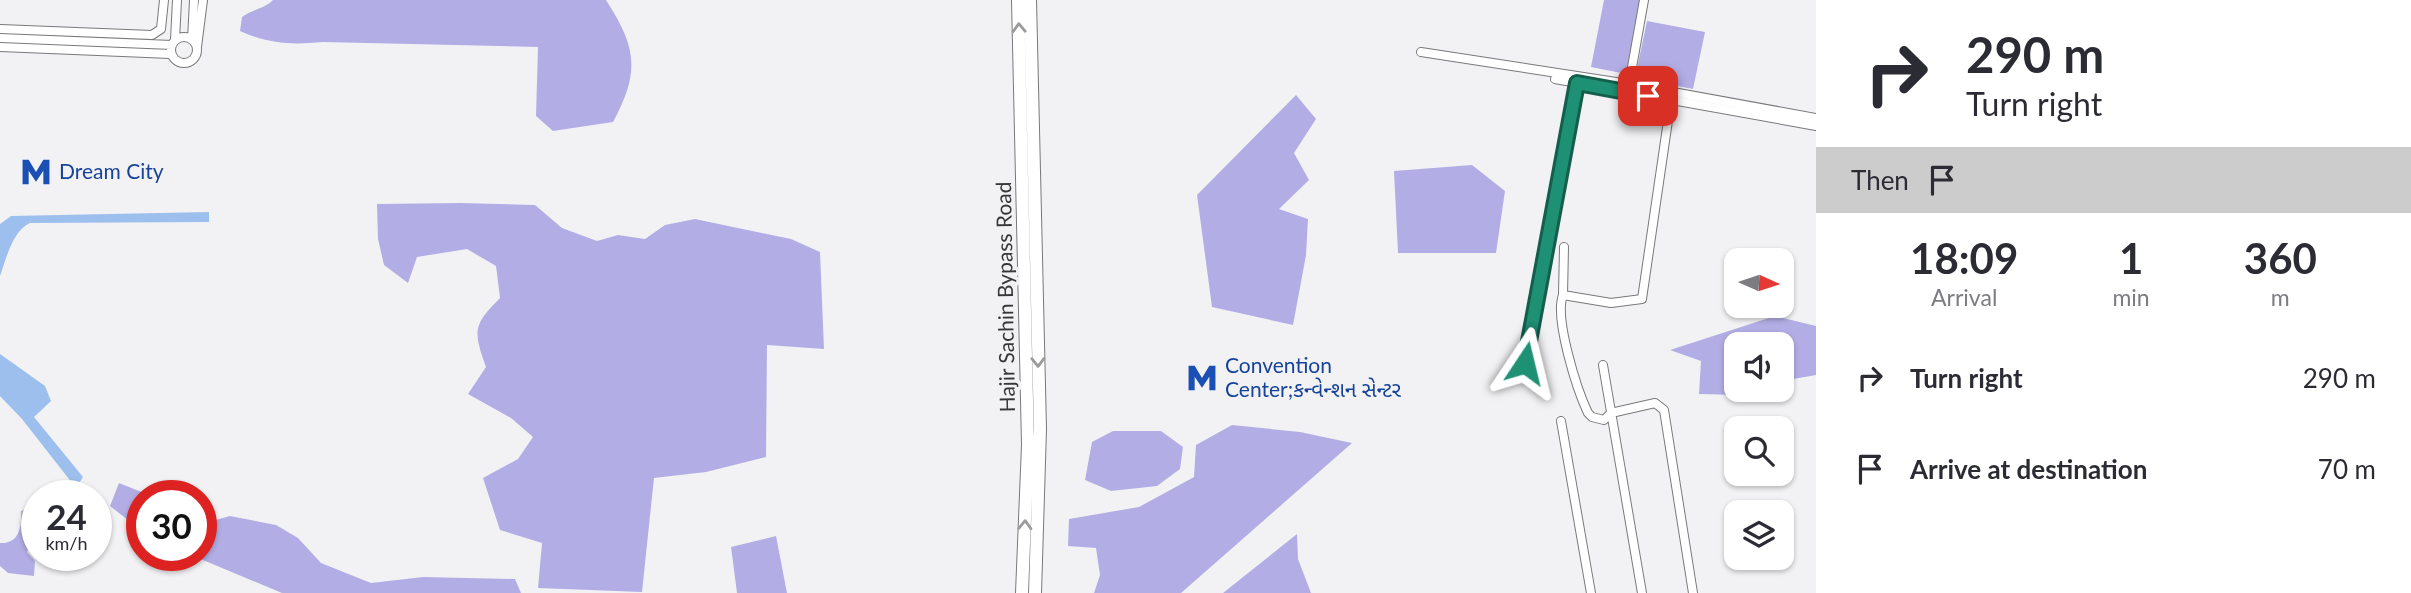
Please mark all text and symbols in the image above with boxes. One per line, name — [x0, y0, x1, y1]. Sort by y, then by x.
one-way arrow — [1011, 22, 1026, 33]
text: 290 m — [1966, 25, 2104, 83]
icon: right — [1851, 28, 1942, 119]
pin — [1618, 66, 1678, 126]
icon: arrive — [1629, 77, 1667, 115]
text: Turn right — [1966, 84, 2102, 123]
metro station icon: Dream City — [19, 155, 53, 189]
place label: Dream City — [59, 158, 164, 183]
icon: arrive — [1923, 161, 1961, 199]
text: Then — [1851, 164, 1909, 196]
street label: Hajir Sachin Bypass Road — [990, 181, 1019, 413]
text: 18:09 — [1910, 233, 2018, 283]
text: 1 — [2119, 233, 2143, 283]
text: 360 — [2244, 233, 2317, 283]
north arrow — [1724, 248, 1794, 318]
map controls — [1724, 248, 1794, 570]
text: Arrival — [1931, 283, 1997, 311]
text: min — [2112, 283, 2150, 311]
text: m — [2271, 283, 2290, 311]
position arrow — [1488, 326, 1562, 400]
button: sound — [1724, 332, 1794, 402]
place label: Convention Center;કન્વેન્શન સેન્ટર — [1225, 352, 1402, 401]
one-way arrow — [1031, 357, 1046, 368]
icon: right — [1851, 359, 1889, 397]
metro station icon: Convention Center;કન્વેન્શન સેન્ટર — [1185, 361, 1219, 395]
text: Turn right — [1910, 362, 2023, 394]
text: 290 m — [2303, 362, 2376, 394]
button: search — [1724, 416, 1794, 486]
icon: arrive — [1851, 450, 1889, 488]
text: Arrive at destination — [1910, 453, 2147, 485]
text: 70 m — [2318, 453, 2376, 485]
speed limit sign: 30 — [126, 480, 217, 571]
text: 24 — [46, 495, 87, 537]
button: layers — [1724, 500, 1794, 570]
one-way arrow — [1017, 519, 1032, 530]
text: km/h — [45, 532, 88, 554]

